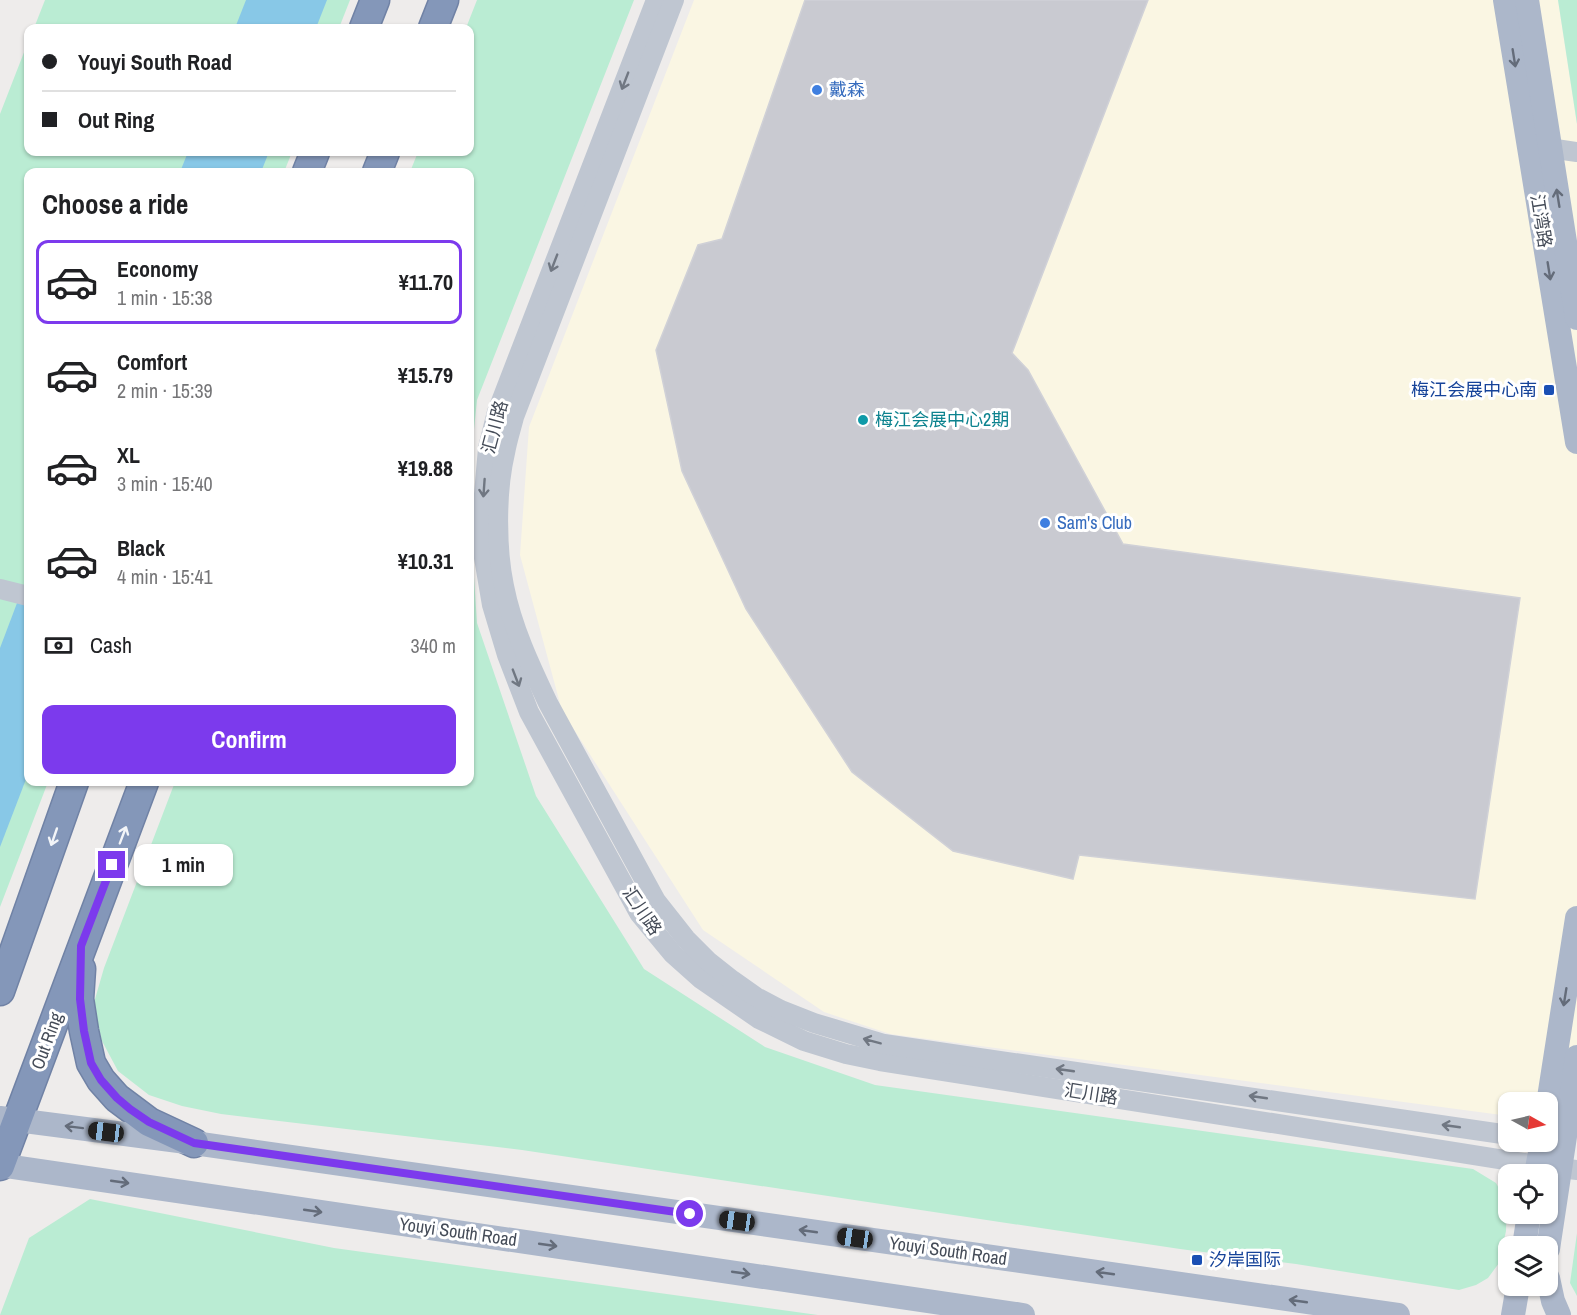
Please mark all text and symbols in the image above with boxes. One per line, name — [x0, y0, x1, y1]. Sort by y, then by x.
text: Youyi South Road — [78, 47, 232, 77]
one-way arrow — [1509, 47, 1520, 67]
one-way arrow — [619, 71, 630, 89]
place label: 戴森 — [829, 77, 865, 102]
marker: 戴森 — [810, 83, 824, 97]
text: Out Ring — [78, 105, 154, 135]
text: Choose a ride — [42, 186, 188, 222]
one-way arrow — [1552, 189, 1563, 209]
street label: 江湾路 — [1525, 192, 1558, 250]
one-way arrow — [548, 253, 559, 271]
text: Economy — [117, 254, 198, 284]
icon: car — [45, 255, 99, 309]
one-way arrow — [1544, 261, 1555, 280]
text: ¥11.70 — [399, 267, 453, 297]
text: 1 min · 15:38 — [117, 284, 213, 311]
text: Comfort — [117, 347, 187, 377]
icon: car — [45, 348, 99, 402]
text: ¥15.79 — [398, 360, 453, 390]
text: 2 min · 15:39 — [117, 377, 213, 404]
place label: 梅江会展中心南 — [1411, 377, 1537, 402]
marker: 梅江会展中心南 — [1542, 383, 1556, 397]
street label: 汇川路 — [475, 398, 514, 456]
place label: 梅江会展中心2期 — [875, 407, 1009, 432]
marker: 梅江会展中心2期 — [856, 413, 870, 427]
text: XL — [117, 440, 140, 470]
icon: car — [45, 441, 99, 495]
text: ¥19.88 — [398, 453, 453, 483]
text: 3 min · 15:40 — [117, 470, 213, 497]
one-way arrow — [478, 477, 489, 497]
place label: Sam's Club — [1057, 510, 1132, 535]
marker: Sam's Club — [1038, 516, 1052, 530]
text: Black — [117, 533, 165, 563]
icon: car — [45, 534, 99, 588]
text: ¥10.31 — [398, 546, 453, 576]
text: 4 min · 15:41 — [117, 563, 213, 590]
icon: cash — [42, 629, 75, 662]
text: Cash — [90, 630, 132, 660]
text: 340 m — [410, 632, 456, 659]
one-way arrow — [511, 668, 522, 687]
button: Confirm — [42, 705, 456, 774]
one-way arrow — [48, 827, 59, 846]
one-way arrow — [119, 827, 130, 845]
callout: 1 min — [133, 844, 232, 886]
route end — [98, 851, 125, 878]
text: 1 min — [162, 851, 205, 878]
street label: 汇川路 — [617, 881, 668, 940]
one-way arrow — [1559, 986, 1570, 1006]
street label: Out Ring — [25, 1008, 69, 1073]
one-way arrow — [863, 1034, 882, 1046]
one-way arrow — [1056, 1064, 1076, 1075]
street label: 汇川路 — [1062, 1077, 1120, 1110]
one-way arrow — [1249, 1092, 1269, 1103]
north arrow — [1498, 1092, 1558, 1152]
map controls — [1498, 1092, 1558, 1296]
car — [87, 1121, 125, 1143]
one-way arrow — [1442, 1121, 1462, 1132]
one-way arrow — [65, 1122, 85, 1133]
button: locate — [1498, 1164, 1558, 1224]
one-way arrow — [110, 1177, 130, 1188]
route start — [676, 1200, 703, 1227]
one-way arrow — [303, 1205, 323, 1216]
car — [718, 1210, 756, 1232]
street label: Youyi South Road — [398, 1211, 519, 1252]
one-way arrow — [799, 1225, 818, 1236]
car — [836, 1227, 874, 1249]
street label: Youyi South Road — [888, 1230, 1009, 1271]
button: layers — [1498, 1236, 1558, 1296]
one-way arrow — [537, 1240, 557, 1251]
place label: 汐岸国际 — [1209, 1247, 1281, 1272]
marker: 汐岸国际 — [1190, 1253, 1204, 1267]
one-way arrow — [730, 1268, 750, 1279]
one-way arrow — [1096, 1268, 1115, 1279]
one-way arrow — [1289, 1295, 1309, 1306]

